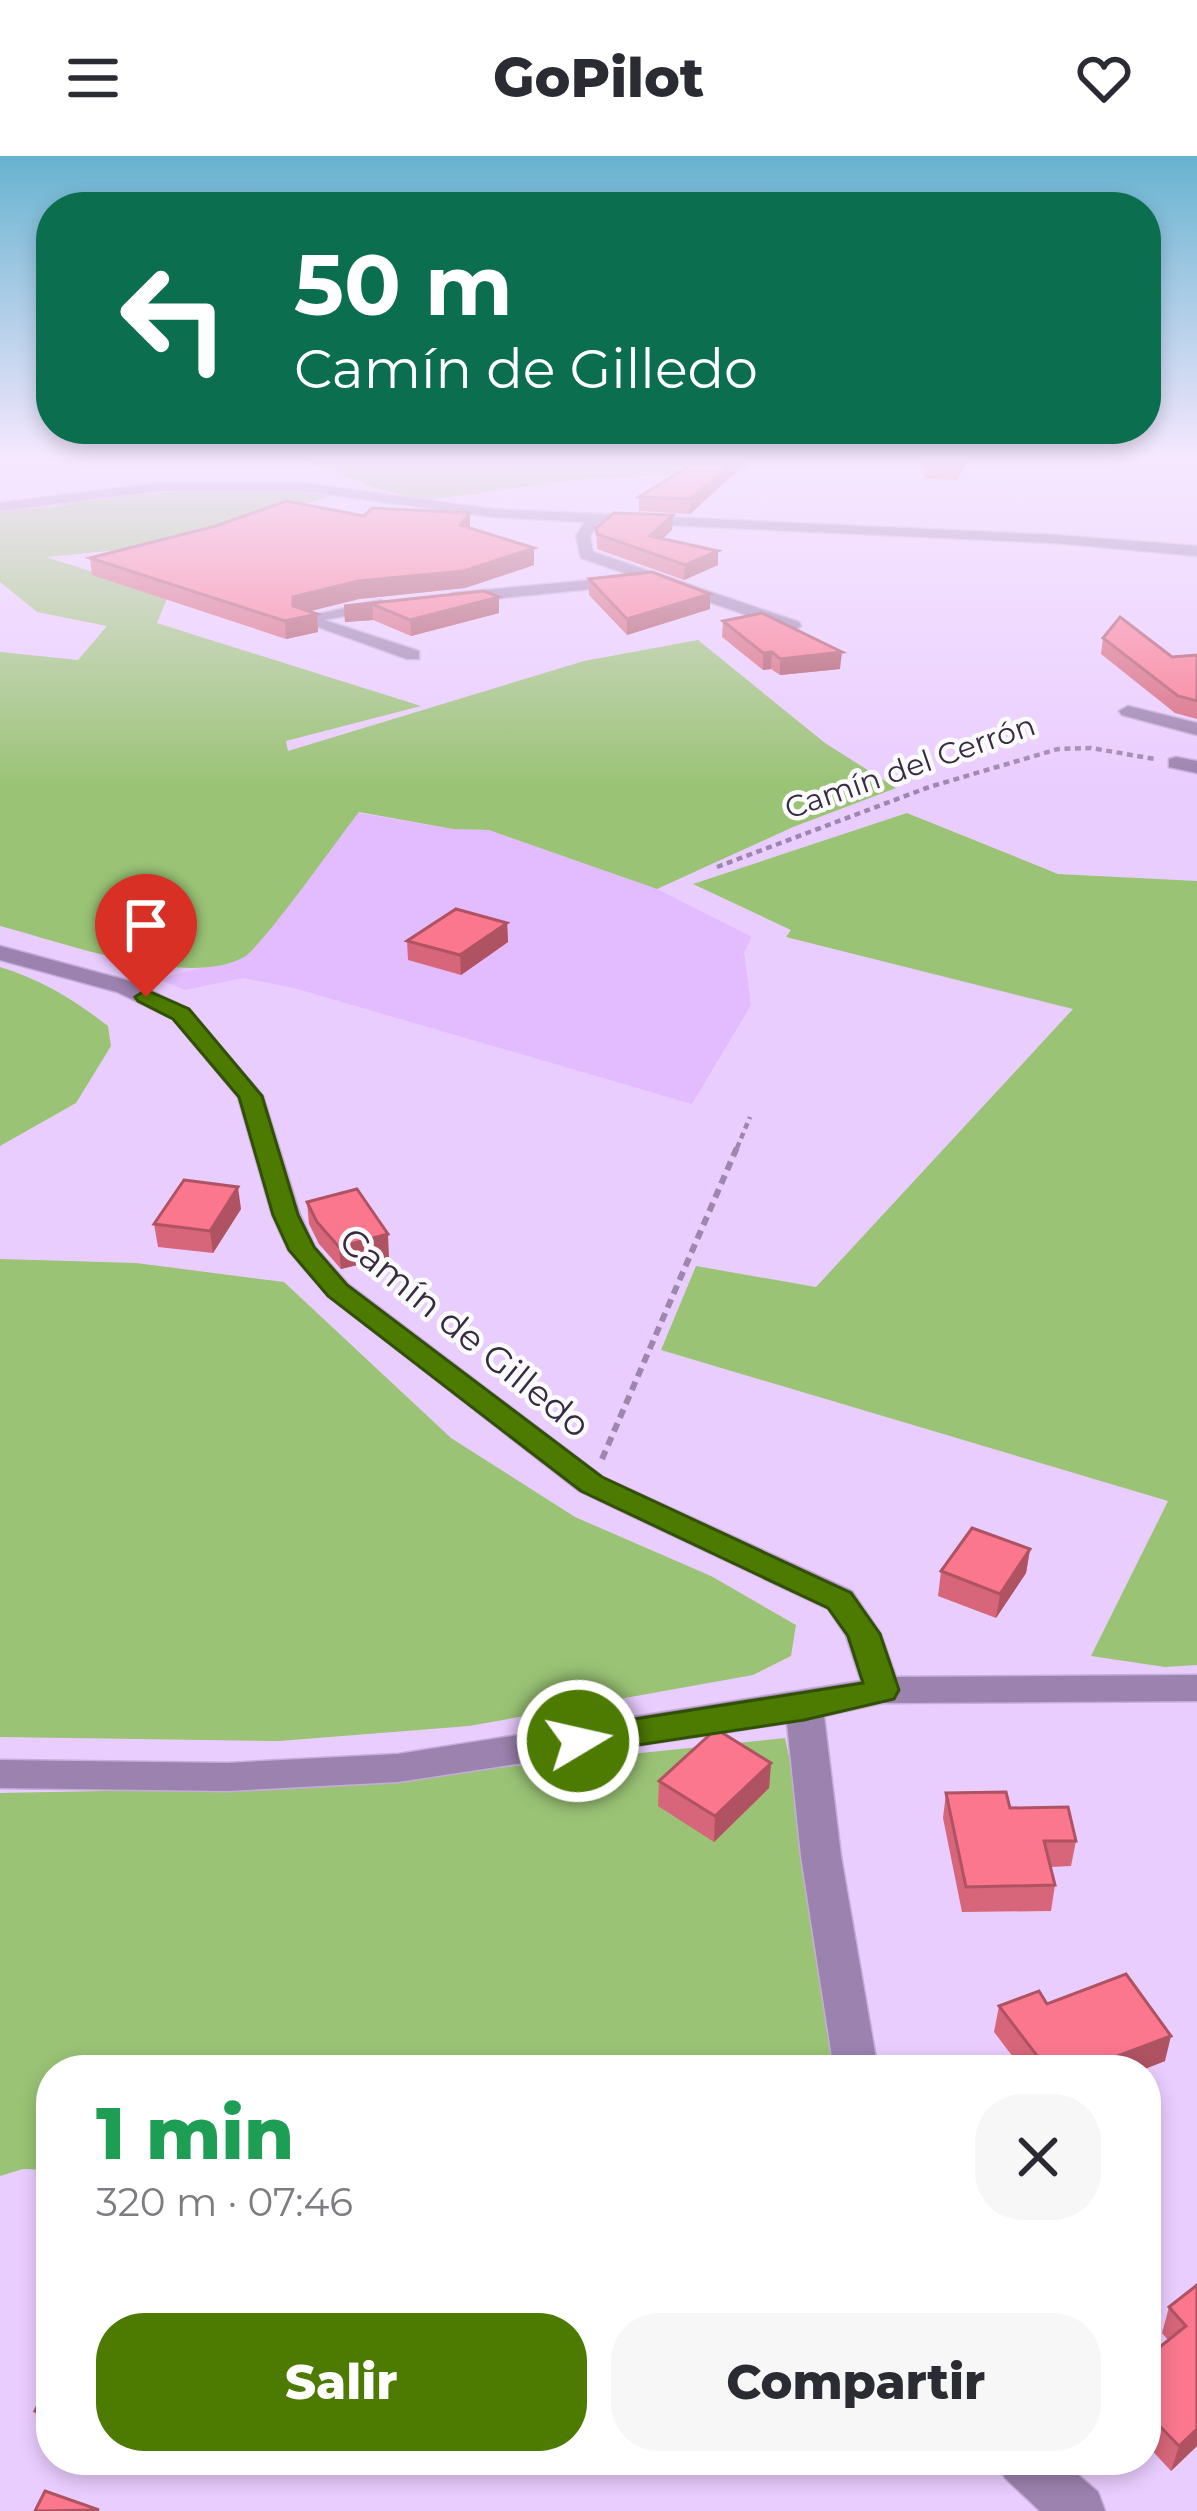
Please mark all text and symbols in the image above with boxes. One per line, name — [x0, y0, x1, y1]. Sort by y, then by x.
icon: menu — [60, 45, 126, 111]
text: GoPilot — [493, 45, 704, 111]
icon: heart — [1071, 45, 1137, 111]
text: 50 m — [294, 234, 513, 336]
icon: left — [96, 240, 252, 396]
text: Camín de Gilledo — [294, 336, 758, 402]
street label: Camín del Cerrón — [780, 706, 1040, 827]
pin — [95, 874, 197, 997]
icon: arrive — [113, 892, 179, 958]
street label: Camín de Gilledo — [331, 1218, 599, 1446]
position arrow — [515, 1678, 641, 1804]
text: 1 min — [96, 2089, 294, 2177]
button: close — [975, 2094, 1101, 2220]
text: 320 m · 07:46 — [96, 2178, 353, 2226]
button: Salir — [96, 2313, 587, 2451]
button: Compartir — [611, 2313, 1101, 2451]

